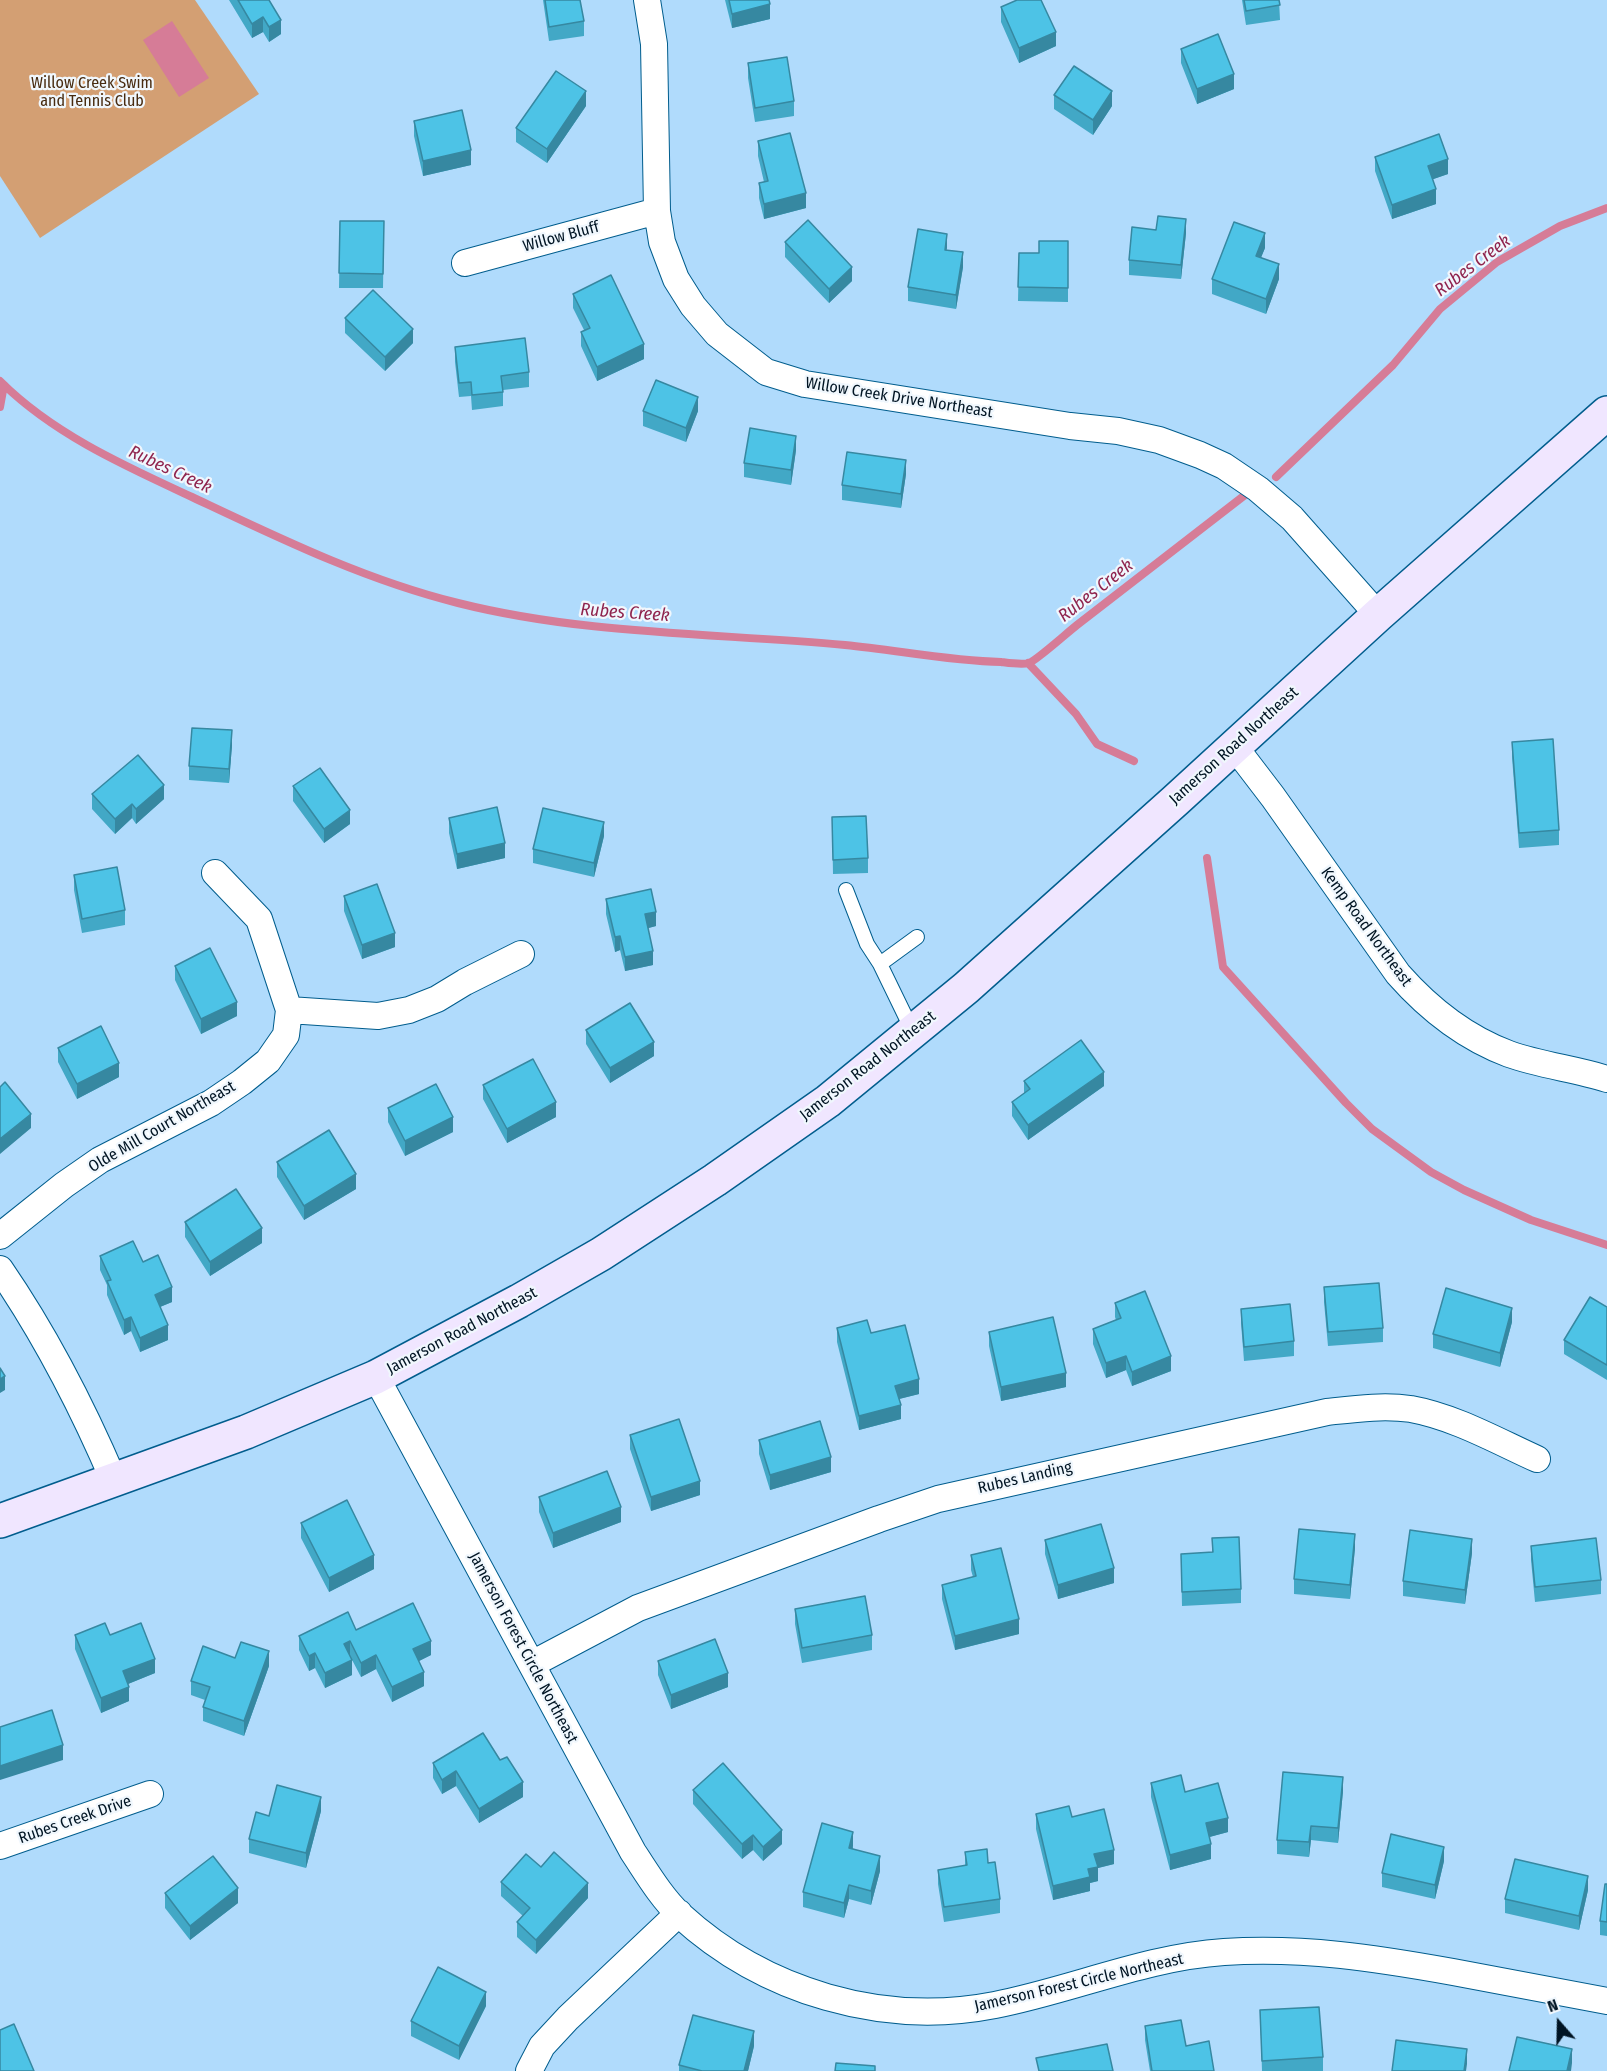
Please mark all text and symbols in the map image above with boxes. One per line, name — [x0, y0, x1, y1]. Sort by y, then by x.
park label: Willow Creek Swim and Tennis Club — [31, 74, 153, 112]
street label: Willow Bluff — [521, 218, 601, 256]
water label: Rubes Creek — [1431, 231, 1515, 301]
street label: Willow Creek Drive Northeast — [804, 374, 994, 422]
water label: Rubes Creek — [125, 441, 215, 499]
water label: Rubes Creek — [1054, 555, 1138, 627]
water label: Rubes Creek — [580, 599, 670, 627]
street label: Jamerson Road Northeast — [1165, 683, 1303, 809]
street label: Kemp Road Northeast — [1316, 864, 1416, 990]
street label: Jamerson Road Northeast — [796, 1007, 940, 1125]
street label: Olde Mill Court Northeast — [85, 1077, 239, 1177]
street label: Jamerson Road Northeast — [384, 1283, 540, 1379]
street label: Rubes Landing — [976, 1458, 1074, 1498]
street label: Jamerson Forest Circle Northeast — [464, 1549, 582, 1747]
street label: Rubes Creek Drive — [16, 1792, 134, 1848]
street label: Jamerson Forest Circle Northeast — [973, 1950, 1185, 2016]
north arrow — [1529, 1993, 1589, 2053]
text: N — [1545, 1995, 1560, 2016]

